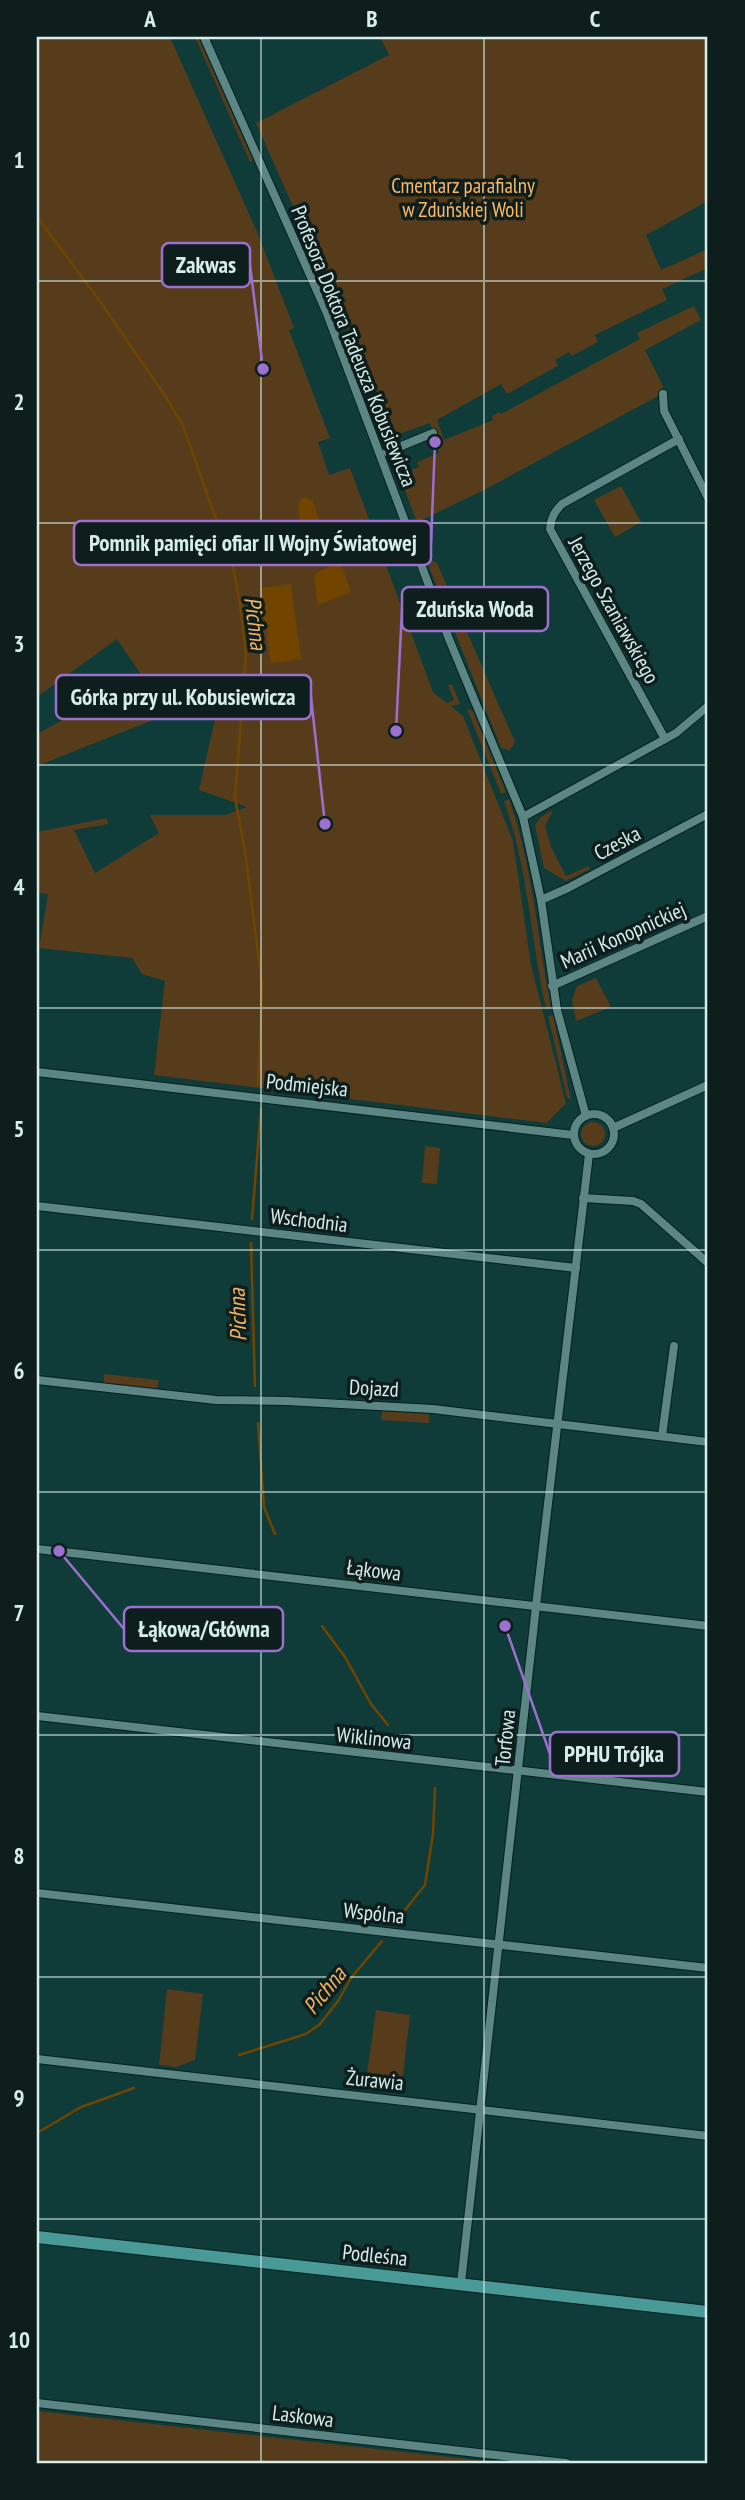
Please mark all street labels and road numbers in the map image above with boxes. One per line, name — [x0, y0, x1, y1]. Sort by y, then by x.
street label: Profesora Doktora Tadeusza Kobusiewicza — [285, 202, 423, 490]
street label: Jerzego Szaniawskiego — [562, 531, 666, 688]
street label: Czeska — [589, 820, 645, 866]
street label: Marii Konopnickiej — [556, 895, 690, 975]
street label: Podmiejska — [265, 1067, 349, 1103]
street label: Wschodnia — [269, 1202, 349, 1238]
street label: Dojazd — [348, 1373, 400, 1403]
street label: Łąkowa — [345, 1553, 403, 1587]
street label: Torfowa — [489, 1708, 521, 1768]
street label: Wiklinowa — [335, 1721, 413, 1755]
street label: Wspólna — [342, 1896, 406, 1930]
street label: Żurawia — [345, 2064, 405, 2096]
street label: Podleśna — [341, 2238, 409, 2272]
street label: Laskowa — [271, 2399, 335, 2433]

